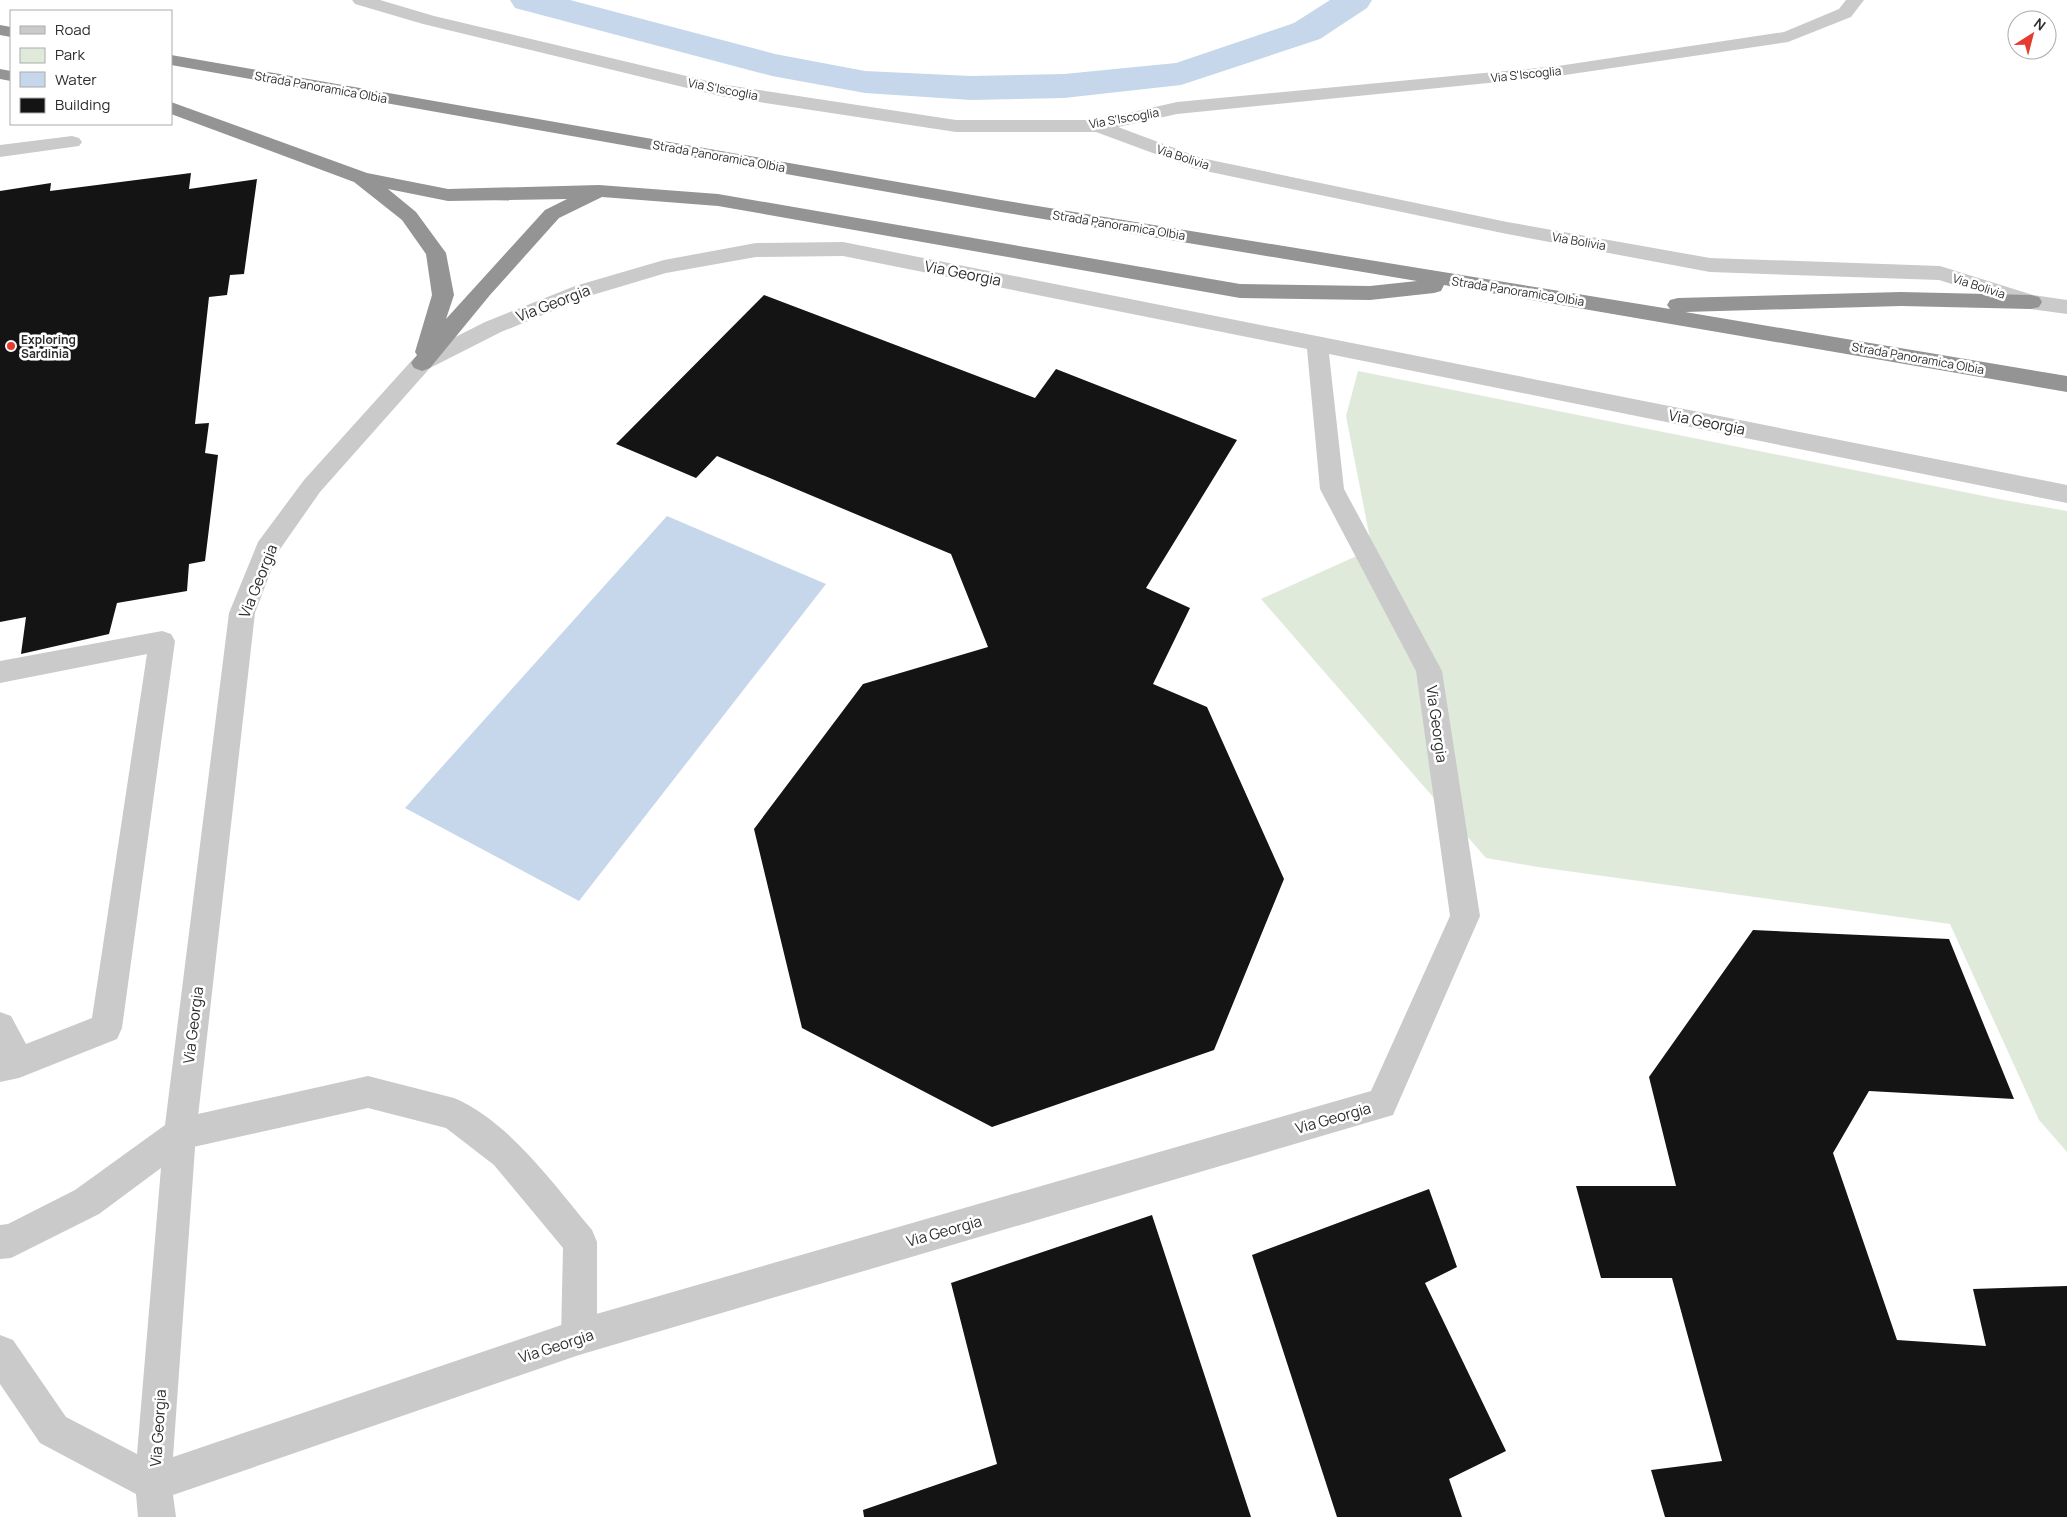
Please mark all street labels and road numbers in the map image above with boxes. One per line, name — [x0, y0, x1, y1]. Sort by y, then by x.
street label: Via S'Iscoglia — [1490, 62, 1562, 86]
street label: Strada Panoramica Olbia — [253, 67, 389, 107]
street label: Via S'Iscoglia — [687, 74, 759, 104]
street label: Via S'Iscoglia — [1088, 103, 1160, 133]
street label: Strada Panoramica Olbia — [651, 136, 787, 176]
street label: Via Bolivia — [1154, 140, 1212, 174]
street label: Strada Panoramica Olbia — [1051, 206, 1187, 244]
street label: Via Bolivia — [1551, 228, 1607, 254]
street label: Via Georgia — [923, 255, 1003, 291]
street label: Via Bolivia — [1950, 269, 2008, 303]
street label: Strada Panoramica Olbia — [1450, 272, 1586, 310]
street label: Via Georgia — [513, 279, 593, 327]
street label: Strada Panoramica Olbia — [1850, 338, 1986, 378]
street label: Via Georgia — [1667, 404, 1747, 440]
street label: Via Georgia — [234, 541, 282, 621]
street label: Via Georgia — [1421, 684, 1453, 764]
street label: Via Georgia — [178, 985, 208, 1065]
street label: Via Georgia — [1293, 1097, 1373, 1139]
street label: Via Georgia — [904, 1210, 984, 1252]
street label: Via Georgia — [516, 1324, 596, 1368]
street label: Via Georgia — [145, 1389, 171, 1467]

